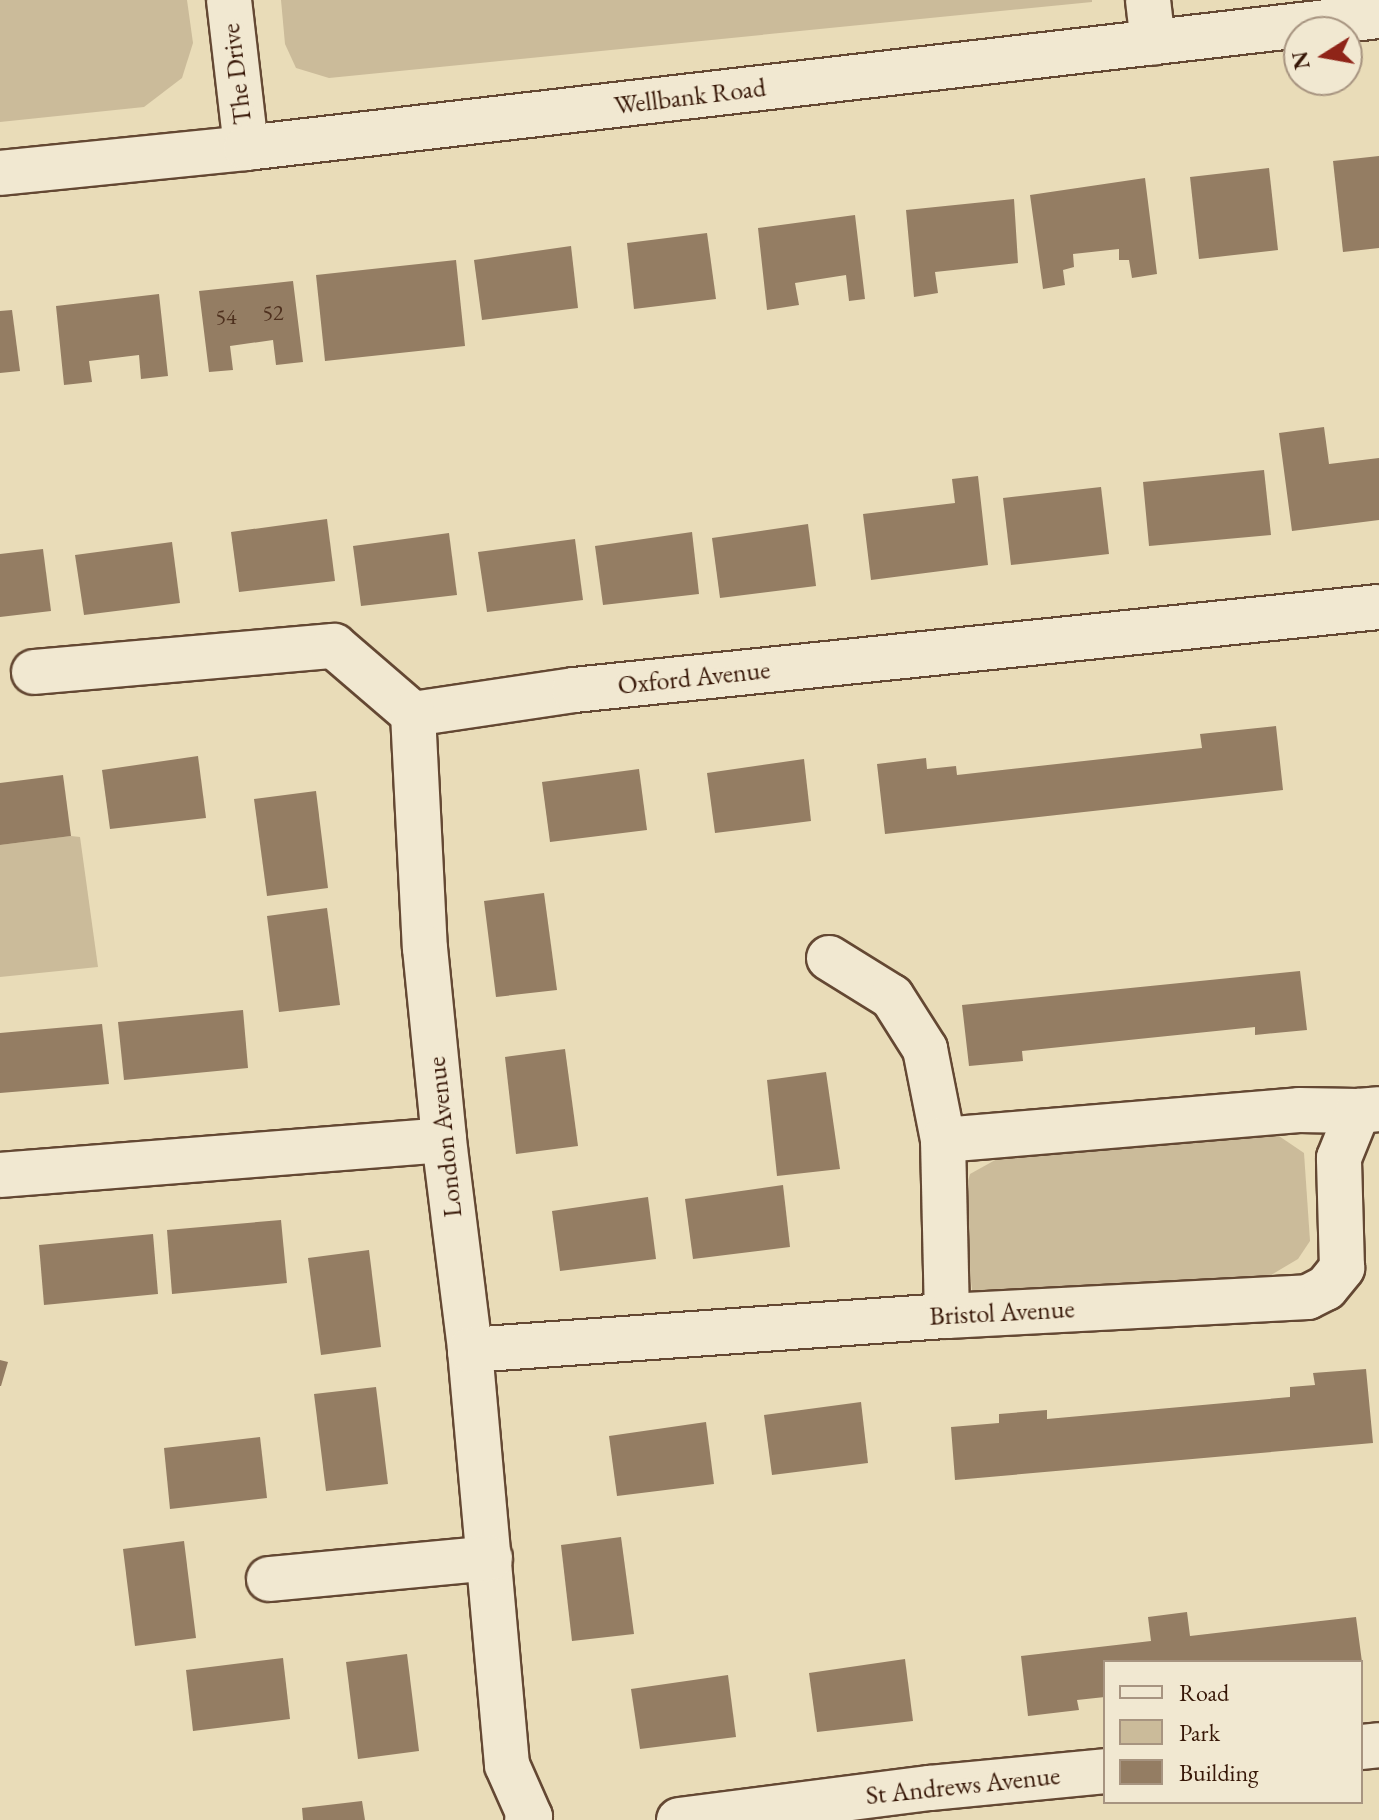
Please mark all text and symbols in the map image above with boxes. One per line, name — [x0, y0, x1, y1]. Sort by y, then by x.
north arrow — [1283, 16, 1363, 96]
street label: The Drive — [215, 22, 259, 126]
text: N — [1285, 49, 1317, 72]
street label: Wellbank Road — [612, 72, 768, 122]
house number: 52 — [262, 300, 284, 326]
house number: 54 — [215, 304, 237, 330]
street label: Oxford Avenue — [616, 654, 772, 702]
street label: London Avenue — [421, 1055, 469, 1219]
street label: Bristol Avenue — [929, 1294, 1075, 1332]
legend — [1103, 1660, 1363, 1804]
text: Road — [1179, 1677, 1229, 1708]
text: Park — [1179, 1717, 1220, 1748]
text: Building — [1179, 1757, 1259, 1788]
street label: St Andrews Avenue — [864, 1760, 1062, 1812]

